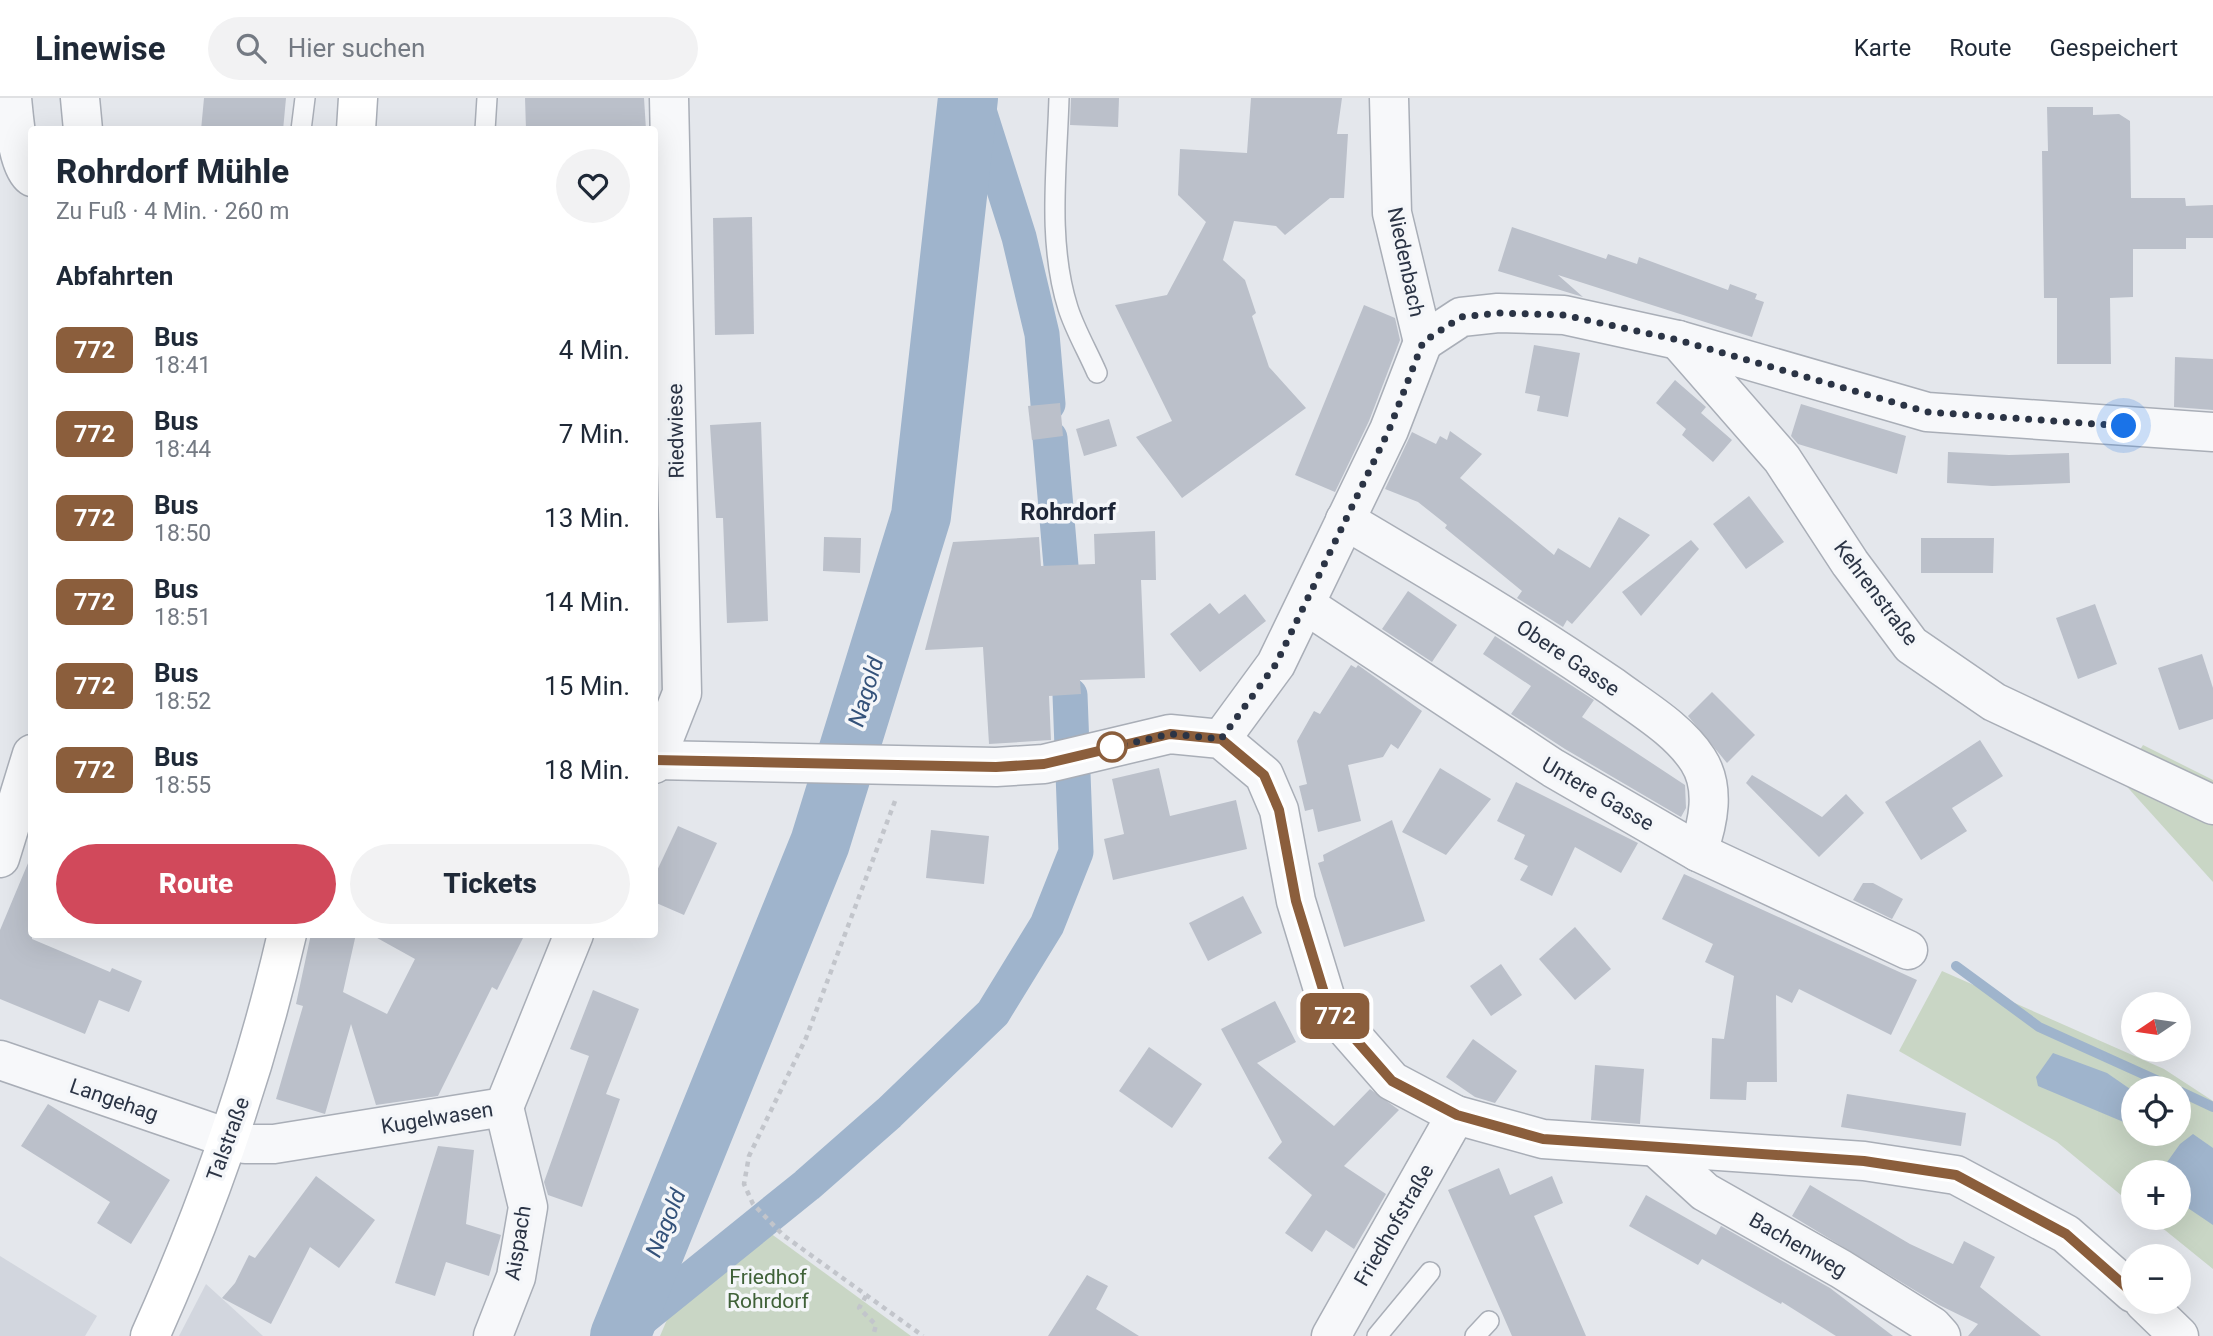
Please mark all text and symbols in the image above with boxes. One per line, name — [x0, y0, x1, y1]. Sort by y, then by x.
search box — [208, 17, 698, 80]
text: Linewise — [35, 29, 166, 68]
icon: search — [232, 29, 270, 67]
text: Hier suchen — [288, 33, 425, 63]
text: Karte — [1854, 34, 1911, 62]
text: Route — [1949, 34, 2011, 62]
text: Gespeichert — [2049, 34, 2178, 62]
button: heart — [556, 149, 630, 223]
text: Rohrdorf Mühle — [56, 152, 289, 191]
text: Zu Fuß · 4 Min. · 260 m — [56, 198, 289, 225]
street label: Niedenbach — [1383, 205, 1429, 319]
text: Abfahrten — [56, 261, 173, 291]
text: Bus — [154, 322, 199, 352]
text: 4 Min. — [559, 335, 630, 365]
text: 772 — [74, 336, 115, 364]
text: 18:41 — [154, 352, 211, 379]
street label: Riedwiese — [663, 383, 689, 479]
text: Bus — [154, 406, 199, 436]
your location — [2106, 408, 2141, 443]
text: 7 Min. — [559, 419, 630, 449]
text: 772 — [74, 420, 115, 448]
text: 18:44 — [154, 436, 211, 463]
text: Bus — [154, 490, 199, 520]
district label: Rohrdorf — [1020, 498, 1116, 526]
text: 13 Min. — [544, 503, 630, 533]
text: 772 — [74, 504, 115, 532]
text: 18:50 — [154, 520, 211, 547]
street label: Kehrenstraße — [1829, 536, 1923, 650]
text: Bus — [154, 574, 199, 604]
text: 14 Min. — [544, 587, 630, 617]
text: 772 — [74, 588, 115, 616]
text: 18:51 — [154, 604, 211, 631]
street label: Obere Gasse — [1512, 615, 1624, 701]
water label: Nagold — [843, 654, 889, 730]
text: Bus — [154, 658, 199, 688]
text: 15 Min. — [544, 671, 630, 701]
text: 772 — [74, 672, 115, 700]
text: 18:52 — [154, 688, 211, 715]
unlabelled marker — [1097, 732, 1127, 762]
text: Bus — [154, 742, 199, 772]
street label: Untere Gasse — [1538, 752, 1658, 836]
text: 18 Min. — [544, 755, 630, 785]
text: 772 — [74, 756, 115, 784]
text: 18:55 — [154, 772, 211, 799]
button: Route — [56, 844, 336, 924]
button: Tickets — [350, 844, 630, 924]
north arrow — [2121, 992, 2191, 1062]
map controls — [2121, 992, 2191, 1314]
line badge: 772 — [1295, 993, 1375, 1039]
text: 772 — [1314, 1002, 1356, 1030]
street label: Langehag — [67, 1074, 161, 1126]
button: locate — [2121, 1076, 2191, 1146]
street label: Talstraße — [202, 1094, 254, 1184]
street label: Kugelwasen — [379, 1097, 495, 1139]
street label: Friedhofstraße — [1349, 1160, 1439, 1290]
button: + — [2121, 1160, 2191, 1230]
water label: Nagold — [640, 1184, 692, 1261]
street label: Aispach — [500, 1204, 536, 1282]
street label: Bachenweg — [1745, 1207, 1851, 1283]
button: − — [2121, 1244, 2191, 1314]
park label: Friedhof Rohrdorf — [727, 1265, 810, 1313]

